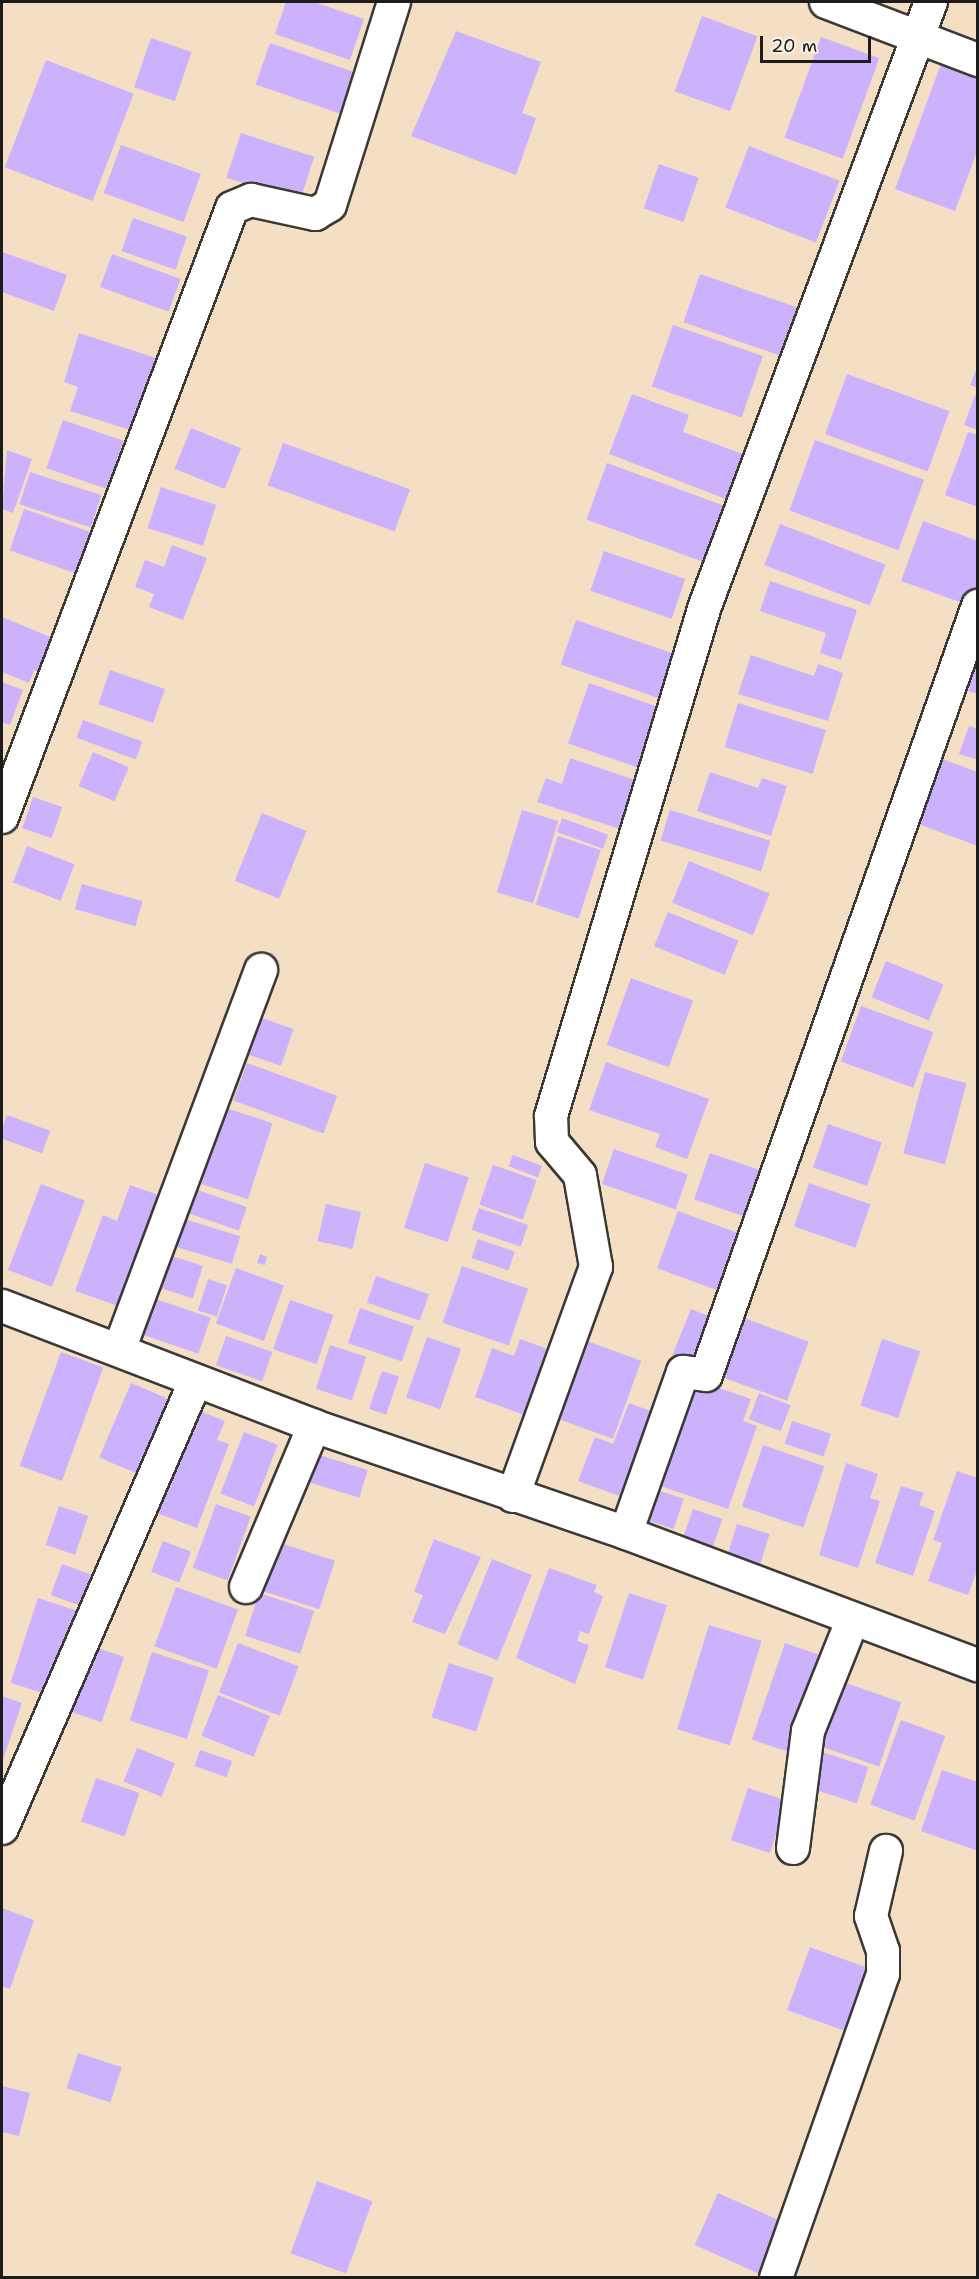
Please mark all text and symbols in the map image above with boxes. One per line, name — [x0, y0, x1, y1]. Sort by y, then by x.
scale bar — [763, 24, 874, 62]
text: 20 m — [771, 34, 817, 58]

